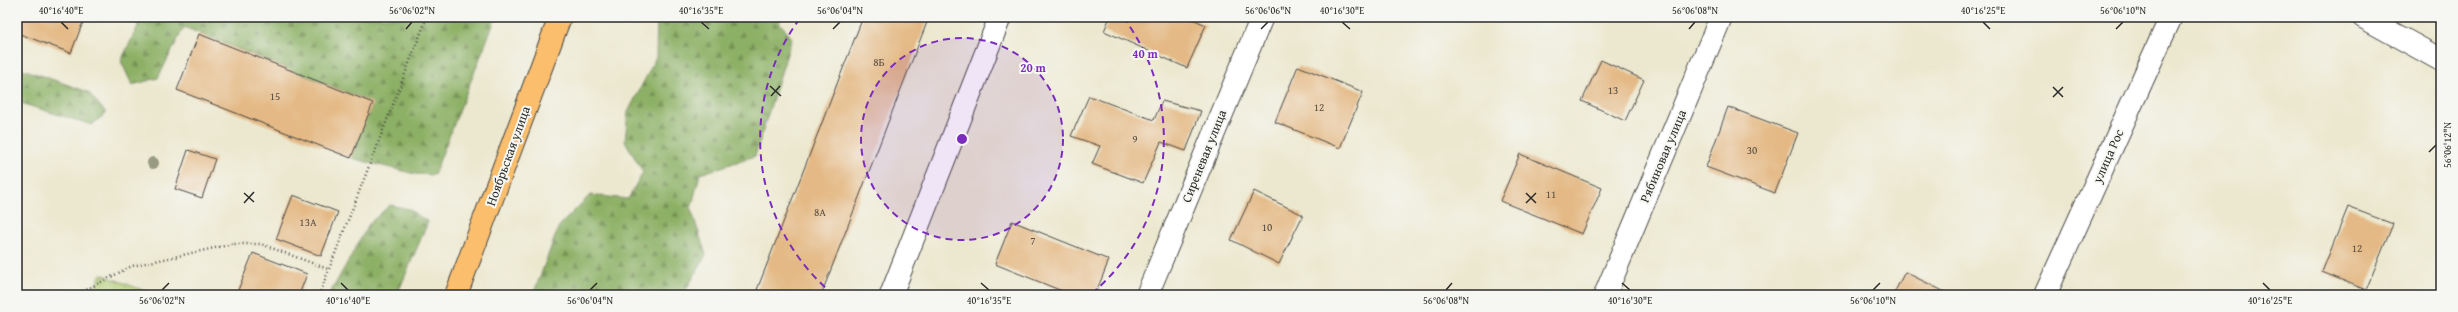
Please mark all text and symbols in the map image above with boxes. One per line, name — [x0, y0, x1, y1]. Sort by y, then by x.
text: 40°16'40"E — [39, 3, 83, 18]
text: 56°06'02"N — [389, 3, 435, 18]
text: 40°16'35"E — [679, 3, 723, 18]
text: 56°06'04"N — [817, 3, 863, 18]
text: 56°06'06"N — [1245, 3, 1291, 18]
text: 40°16'30"E — [1320, 3, 1364, 18]
text: 56°06'08"N — [1672, 3, 1718, 18]
text: 40°16'25"E — [1961, 3, 2005, 18]
text: 56°06'10"N — [2100, 3, 2146, 18]
text: 40 m — [1132, 45, 1158, 62]
house number: 8Б — [873, 54, 885, 70]
text: 20 m — [1020, 59, 1046, 76]
house number: 13 — [1608, 82, 1618, 98]
house number: 15 — [270, 88, 280, 104]
house number: 12 — [1314, 99, 1324, 115]
street label: Ноябрьская улица — [481, 103, 535, 209]
street label: Сиреневая улица — [1177, 106, 1232, 205]
street label: Рябиновая улица — [1635, 106, 1691, 205]
text: 56°06'12"N — [2440, 122, 2455, 168]
street label: улица Рос — [2087, 126, 2128, 187]
house number: 9 — [1132, 131, 1138, 147]
centre of rings — [955, 132, 969, 146]
house number: 30 — [1747, 142, 1757, 158]
house number: 11 — [1546, 186, 1556, 202]
house number: 8А — [814, 204, 826, 220]
house number: 13А — [299, 214, 317, 230]
house number: 10 — [1262, 219, 1272, 235]
house number: 7 — [1030, 232, 1036, 248]
house number: 12 — [2352, 240, 2362, 256]
text: 56°06'02"N — [139, 293, 185, 308]
text: 40°16'40"E — [326, 293, 370, 308]
text: 56°06'04"N — [567, 293, 613, 308]
text: 40°16'35"E — [967, 293, 1011, 308]
text: 56°06'08"N — [1423, 293, 1469, 308]
text: 40°16'30"E — [1608, 293, 1652, 308]
text: 56°06'10"N — [1850, 293, 1896, 308]
text: 40°16'25"E — [2248, 293, 2292, 308]

